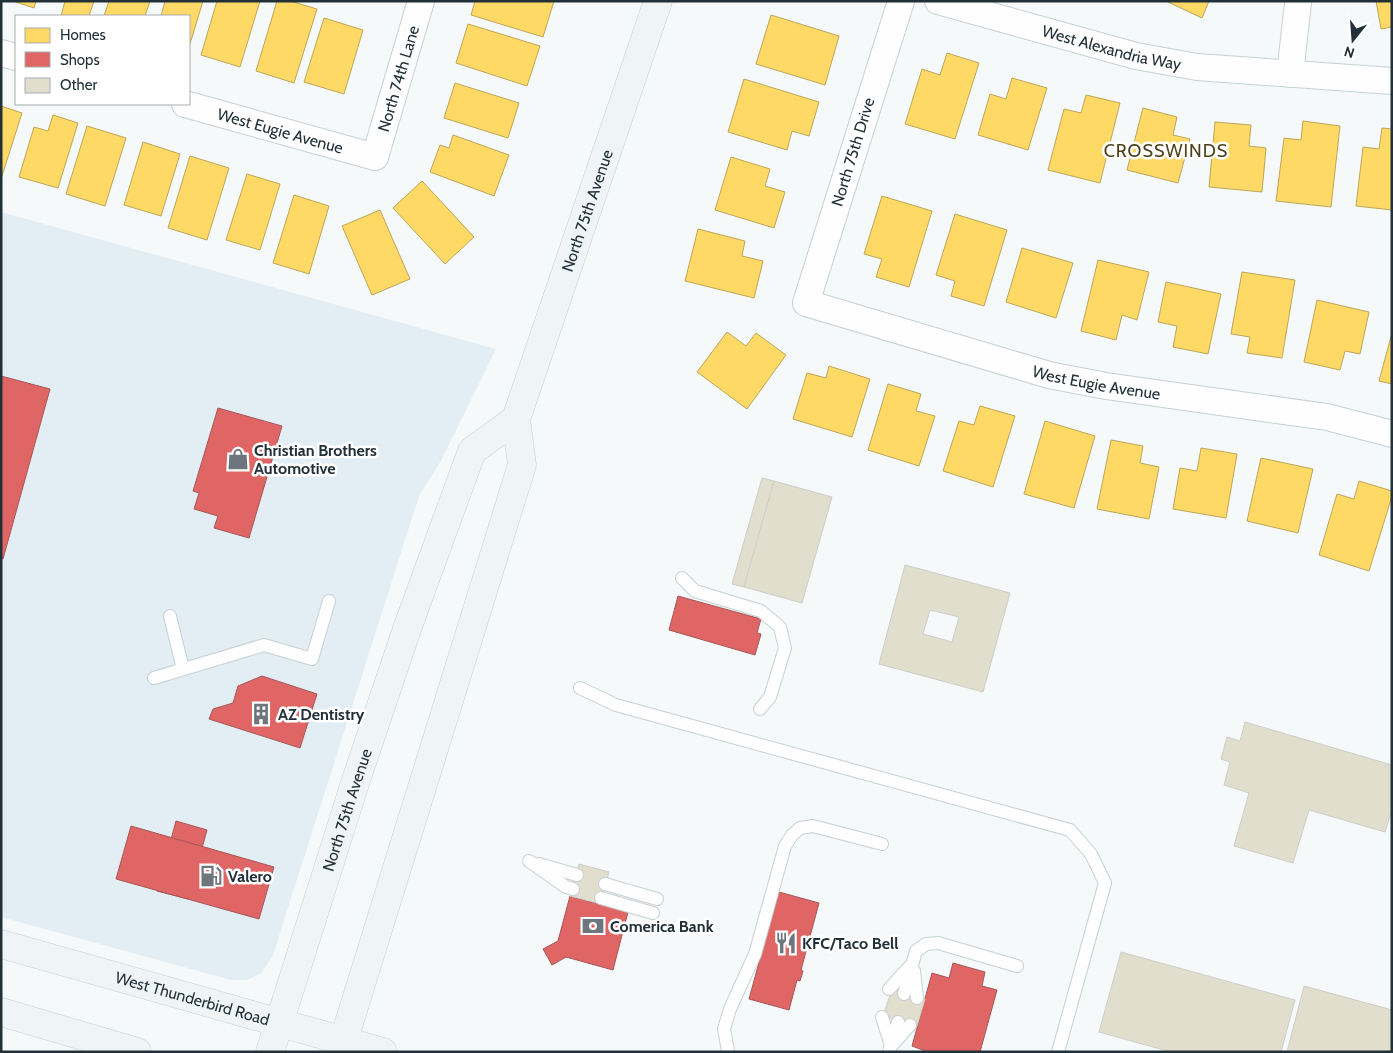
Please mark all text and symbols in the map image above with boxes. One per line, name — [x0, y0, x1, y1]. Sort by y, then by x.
legend — [15, 15, 190, 105]
north arrow — [1328, 15, 1378, 65]
street label: West Alexandria Way — [1040, 21, 1183, 73]
street label: North 74th Lane — [373, 23, 423, 134]
text: Homes — [60, 26, 106, 44]
text: N — [1342, 42, 1357, 62]
text: Shops — [60, 51, 100, 69]
text: Other — [60, 76, 97, 94]
street label: North 75th Drive — [827, 95, 879, 209]
street label: West Eugie Avenue — [215, 104, 345, 157]
district label: CROSSWINDS — [1104, 140, 1228, 162]
street label: North 75th Avenue — [557, 147, 616, 274]
street label: West Eugie Avenue — [1030, 361, 1162, 403]
place label: Christian Brothers Automotive — [254, 441, 377, 478]
shop icon: Christian Brothers Automotive — [225, 446, 251, 472]
building icon: AZ Dentistry — [248, 701, 274, 727]
place label: AZ Dentistry — [278, 705, 365, 724]
street label: North 75th Avenue — [318, 746, 375, 874]
fuel station icon: Valero — [198, 863, 224, 889]
place label: Valero — [228, 867, 272, 886]
bank icon: Comerica Bank — [580, 913, 606, 939]
place label: Comerica Bank — [610, 917, 714, 936]
restaurant icon: KFC/Taco Bell — [773, 930, 799, 956]
place label: KFC/Taco Bell — [802, 934, 898, 953]
street label: West Thunderbird Road — [113, 967, 272, 1029]

